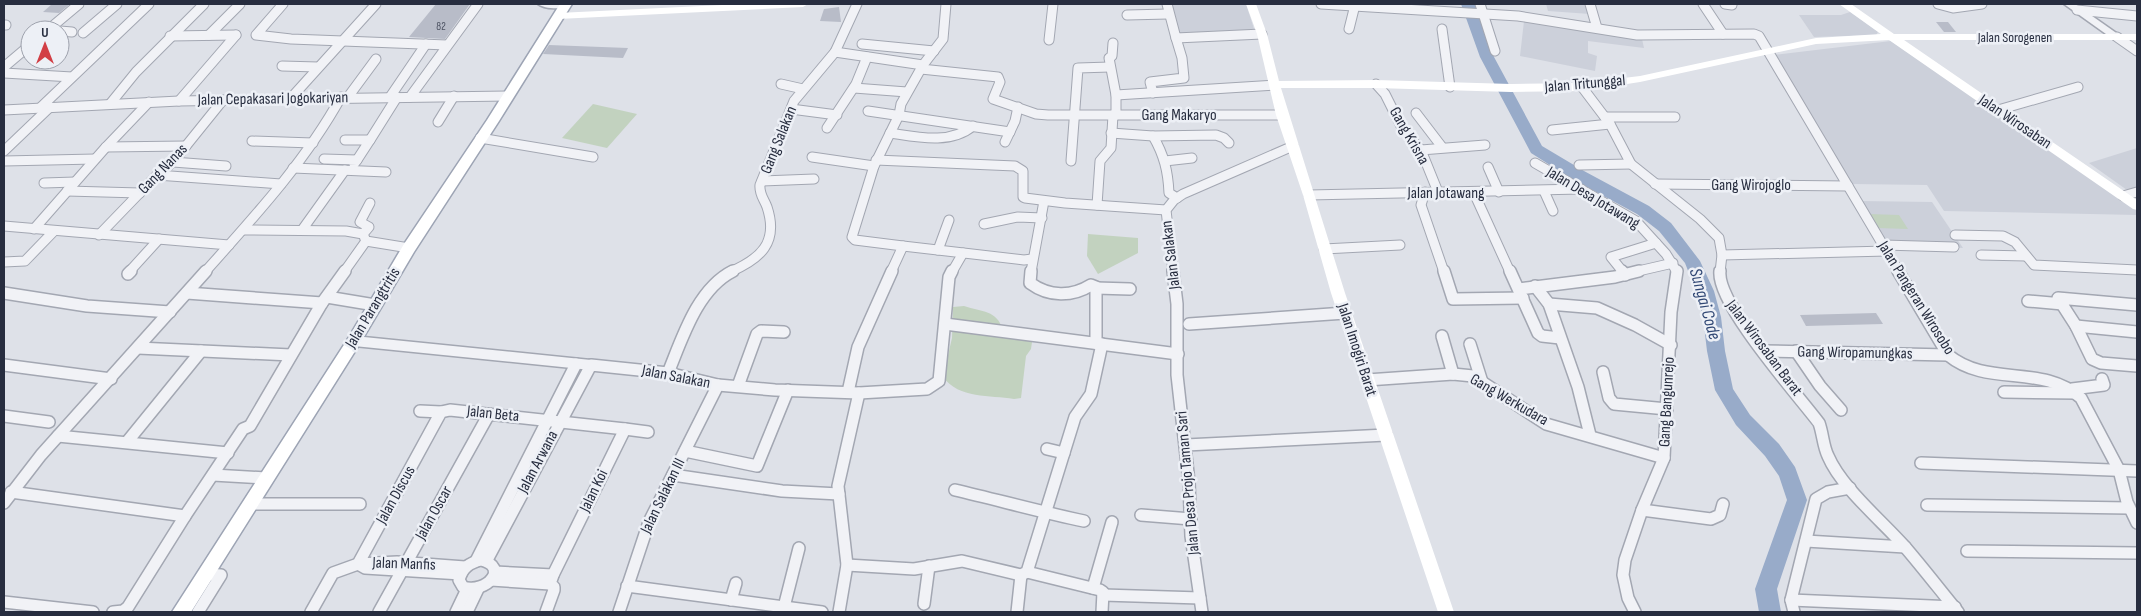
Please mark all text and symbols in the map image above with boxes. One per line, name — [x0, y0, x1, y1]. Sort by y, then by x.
north arrow — [20, 20, 70, 70]
house number: 82 — [436, 20, 446, 33]
text: U — [41, 24, 49, 41]
street label: Jalan Sorogenen — [1977, 29, 2052, 46]
street label: Jalan Tritunggal — [1543, 71, 1626, 97]
street label: Jalan Cepakasari Jogokariyan — [197, 88, 348, 110]
street label: Jalan Wirosaban — [1974, 90, 2055, 153]
street label: Gang Salakan — [757, 103, 801, 177]
street label: Gang Krisna — [1385, 104, 1433, 168]
street label: Gang Makaryo — [1141, 106, 1217, 125]
street label: Gang Nanas — [134, 140, 192, 198]
street label: Jalan Desa Jotawang — [1542, 162, 1643, 233]
street label: Gang Wirojoglo — [1711, 176, 1791, 195]
street label: Jalan Jotawang — [1407, 184, 1484, 203]
street label: Jalan Salakan — [1157, 219, 1185, 292]
street label: Jalan Pangeran Wirosobo — [1873, 237, 1959, 358]
street label: Jalan Parangtritis — [341, 264, 405, 352]
water label: Sungai Code — [1685, 266, 1725, 342]
street label: Jalan Wirosaban Barat — [1721, 296, 1806, 400]
street label: Jalan Imogiri Barat — [1333, 300, 1381, 399]
street label: Gang Wiropamungkas — [1797, 342, 1913, 364]
street label: Gang Bangunrejo — [1655, 356, 1679, 448]
street label: Jalan Salakan — [639, 361, 712, 393]
street label: Gang Werkudara — [1467, 370, 1551, 430]
street label: Jalan Beta — [465, 402, 520, 426]
street label: Jalan Desa Projo Taman Sari — [1172, 410, 1204, 557]
street label: Jalan Arwana — [513, 428, 562, 497]
street label: Jalan Salakan III — [636, 455, 689, 538]
street label: Jalan Discus — [372, 462, 420, 528]
street label: Jalan Koi — [575, 467, 612, 516]
street label: Jalan Oscar — [411, 482, 457, 544]
street label: Jalan Manfis — [371, 553, 436, 575]

